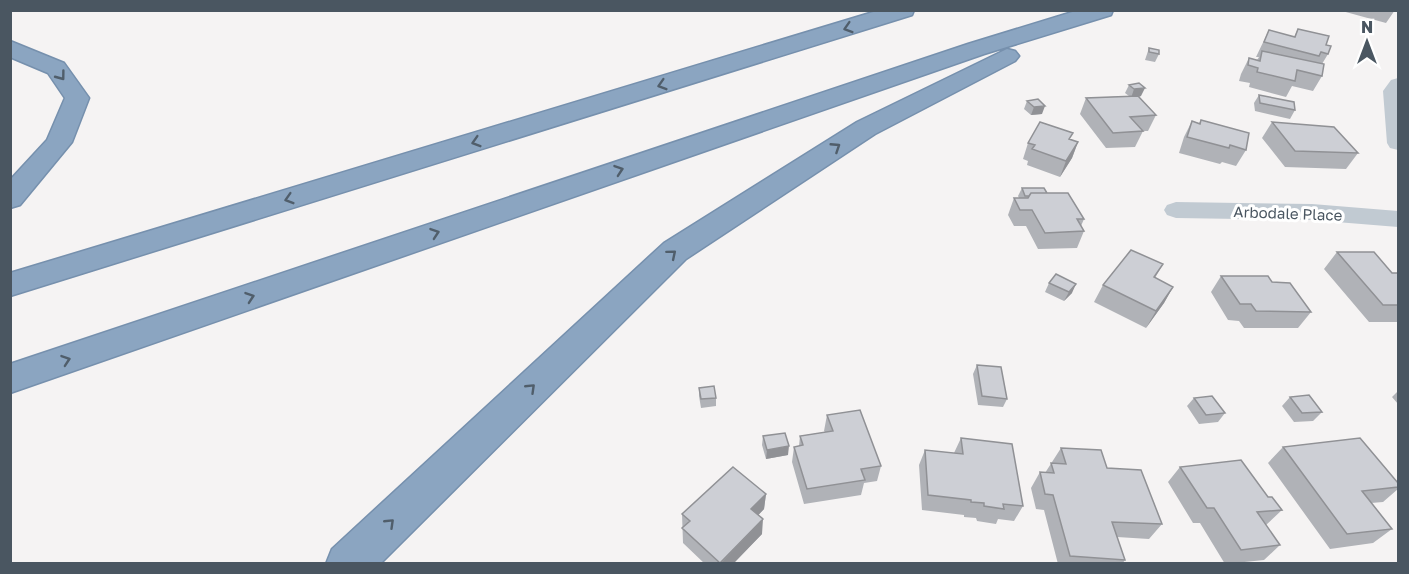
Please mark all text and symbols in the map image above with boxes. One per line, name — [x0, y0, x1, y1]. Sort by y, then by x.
north arrow — [1337, 12, 1397, 72]
text: N — [1361, 17, 1373, 37]
one-way arrow — [843, 21, 854, 33]
one-way arrow — [54, 69, 65, 80]
one-way arrow — [657, 78, 668, 90]
one-way arrow — [471, 135, 482, 147]
one-way arrow — [829, 143, 840, 154]
one-way arrow — [613, 165, 624, 178]
one-way arrow — [284, 192, 295, 204]
street label: Arbodale Place — [1233, 202, 1343, 224]
one-way arrow — [429, 228, 440, 241]
one-way arrow — [666, 250, 676, 261]
one-way arrow — [244, 291, 255, 304]
one-way arrow — [60, 354, 71, 367]
one-way arrow — [525, 384, 535, 395]
one-way arrow — [384, 519, 394, 530]

